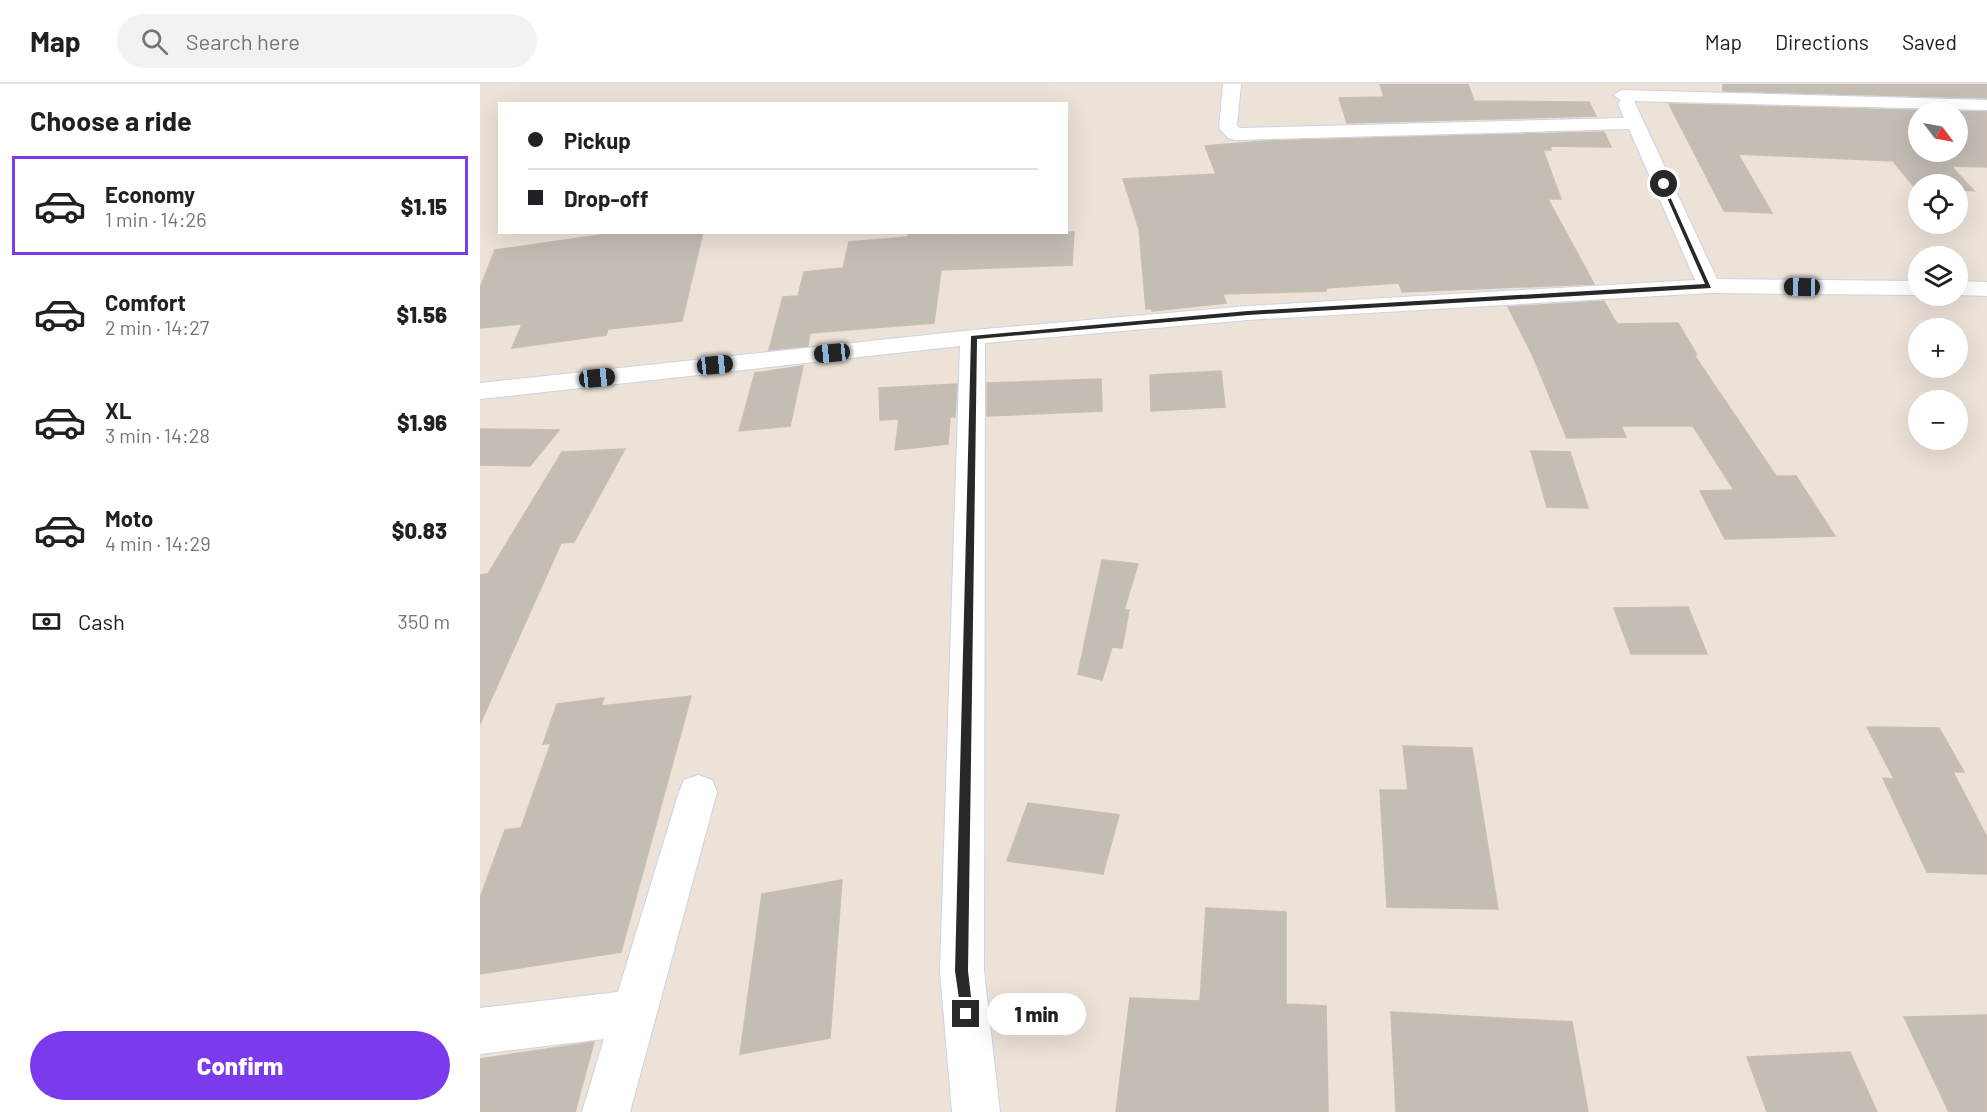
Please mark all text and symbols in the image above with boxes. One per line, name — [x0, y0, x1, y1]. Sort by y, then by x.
search box — [117, 14, 537, 68]
text: Map — [30, 24, 81, 58]
icon: search — [138, 25, 171, 58]
text: Search here — [186, 28, 300, 54]
text: Map — [1705, 29, 1742, 54]
text: Directions — [1775, 29, 1869, 54]
text: Saved — [1902, 29, 1957, 54]
north arrow — [1908, 102, 1968, 162]
map controls — [1908, 102, 1968, 450]
text: Choose a ride — [30, 104, 192, 136]
text: Pickup — [564, 127, 631, 153]
route start — [1650, 170, 1677, 197]
button: locate — [1908, 174, 1968, 234]
icon: car — [33, 179, 87, 233]
text: Economy — [105, 181, 195, 207]
text: Drop-off — [564, 185, 648, 211]
text: $1.15 — [401, 193, 447, 219]
text: 1 min · 14:26 — [105, 207, 206, 231]
button: layers — [1908, 246, 1968, 306]
car — [1784, 278, 1820, 296]
icon: car — [33, 287, 87, 341]
text: Comfort — [105, 289, 186, 315]
text: $1.56 — [397, 301, 447, 327]
text: 2 min · 14:27 — [105, 315, 209, 339]
button: + — [1908, 318, 1968, 378]
car — [813, 342, 851, 364]
car — [696, 354, 734, 376]
car — [578, 367, 616, 389]
button: − — [1908, 390, 1968, 450]
icon: car — [33, 395, 87, 449]
text: XL — [105, 397, 131, 423]
text: $1.96 — [397, 409, 447, 435]
text: 3 min · 14:28 — [105, 423, 210, 447]
icon: car — [33, 503, 87, 557]
text: Moto — [105, 505, 153, 531]
text: $0.83 — [392, 517, 447, 543]
text: 4 min · 14:29 — [105, 531, 211, 555]
icon: cash — [30, 605, 63, 638]
text: Cash — [78, 608, 125, 634]
text: 350 m — [398, 609, 450, 633]
callout: 1 min — [987, 993, 1086, 1035]
route end — [952, 1000, 979, 1027]
text: 1 min — [1015, 1002, 1058, 1026]
button: Confirm — [30, 1031, 450, 1100]

